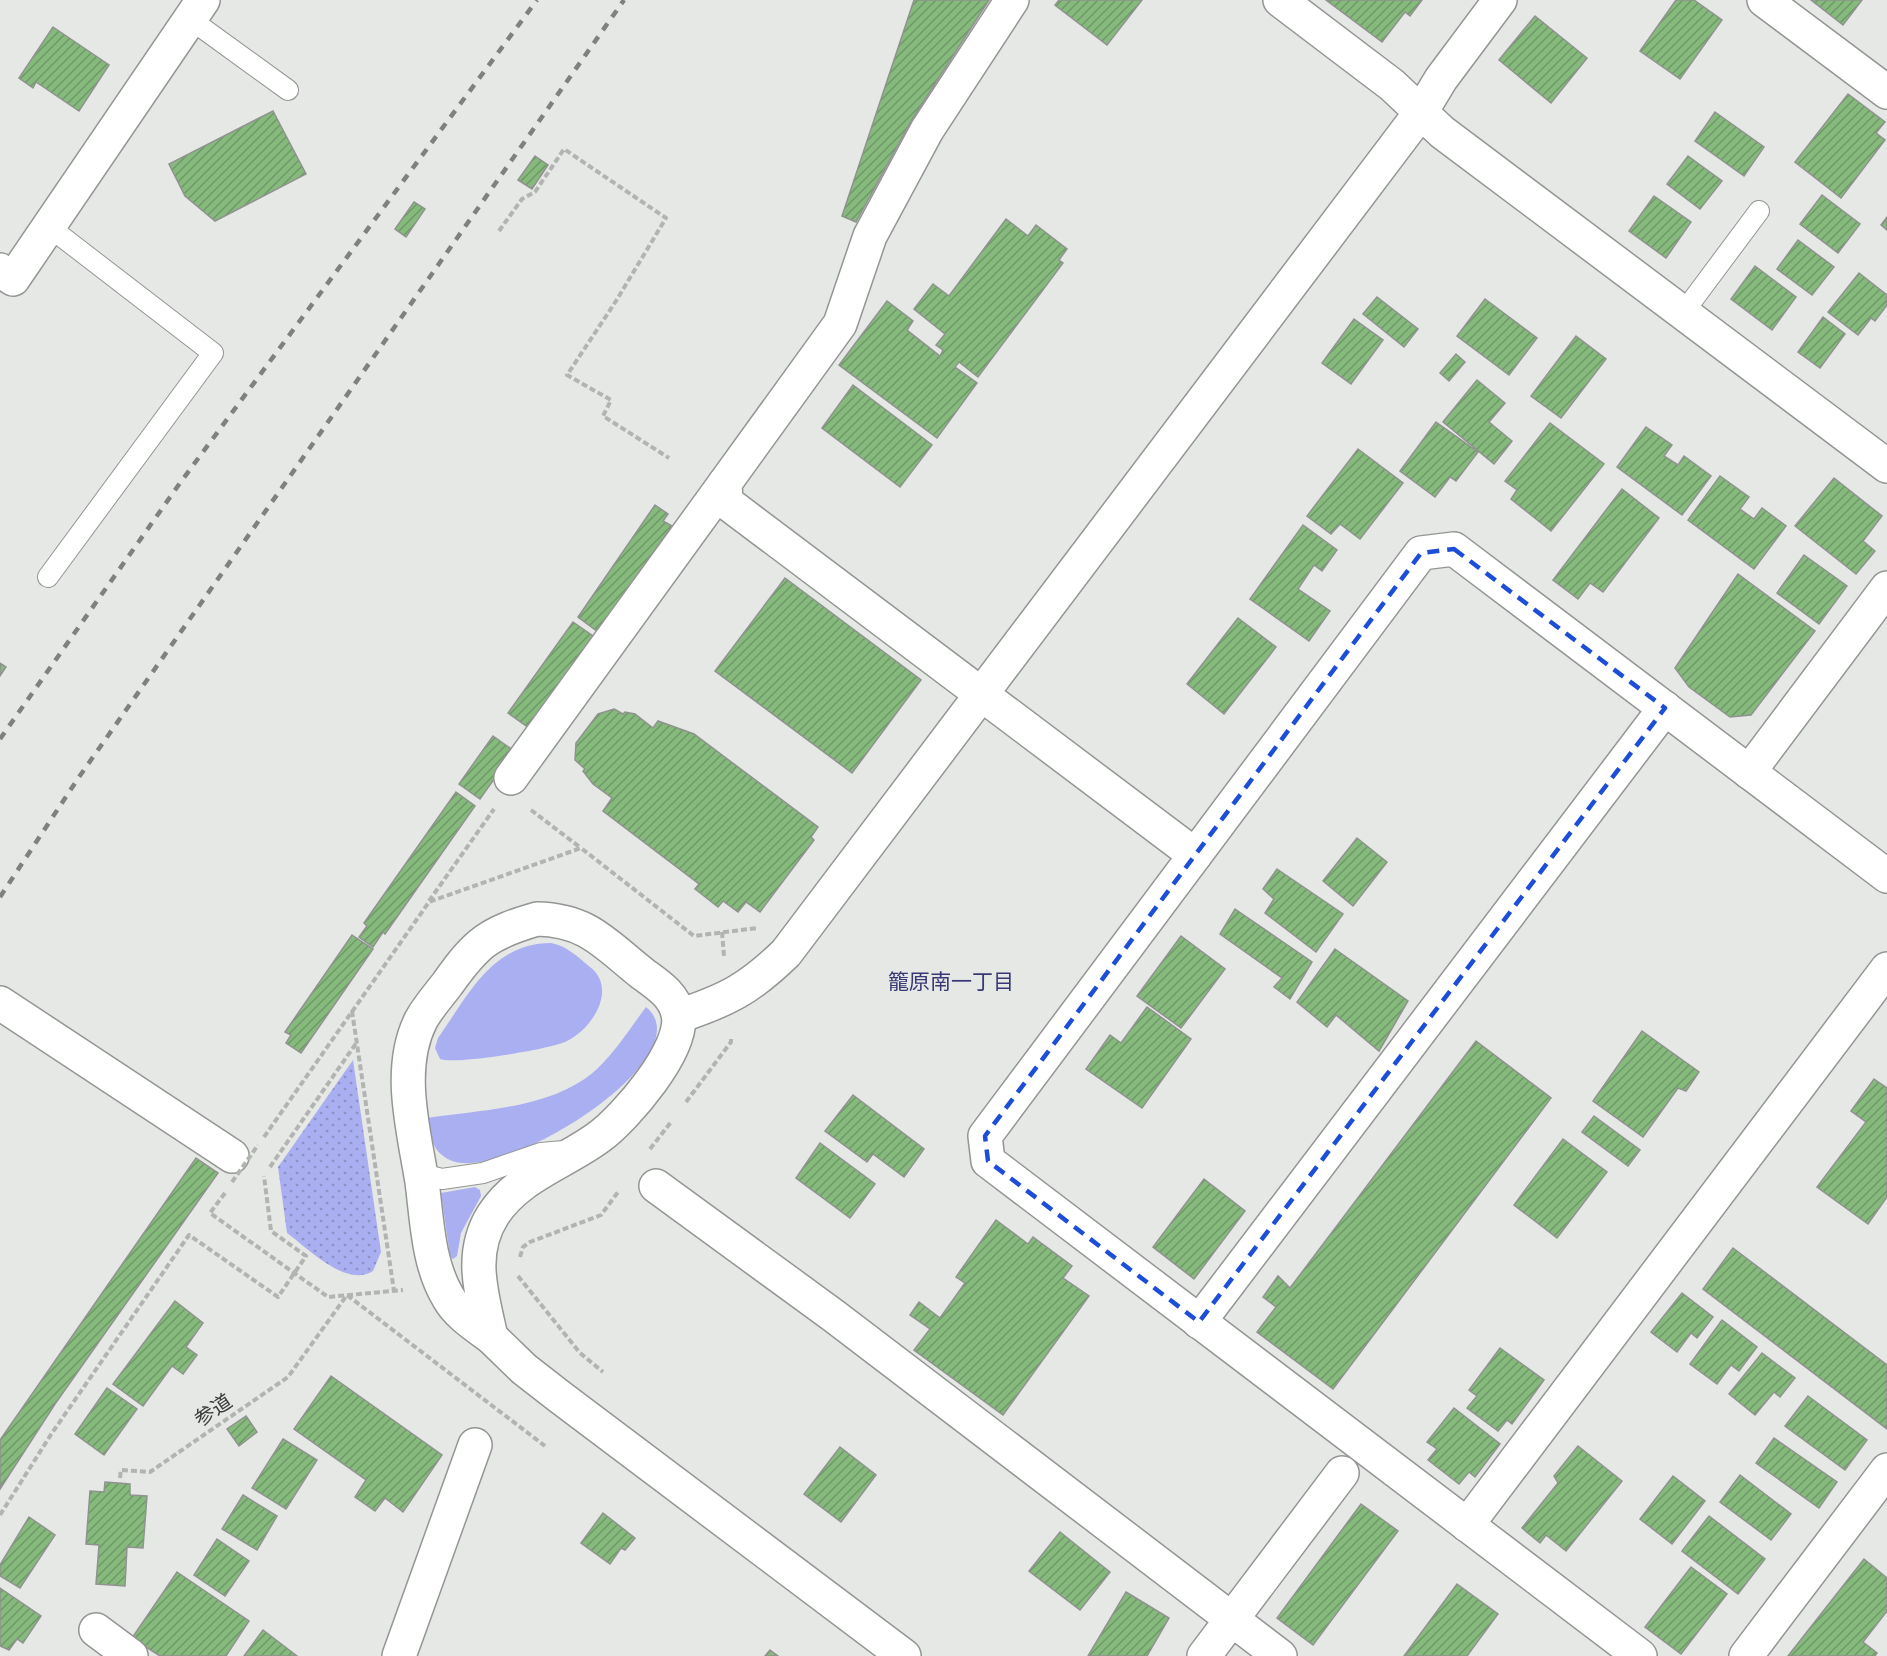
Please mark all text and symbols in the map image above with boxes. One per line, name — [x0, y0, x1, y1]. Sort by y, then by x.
district label: 籠原南一丁目 — [888, 967, 1014, 996]
street label: 参道 — [189, 1387, 237, 1433]

